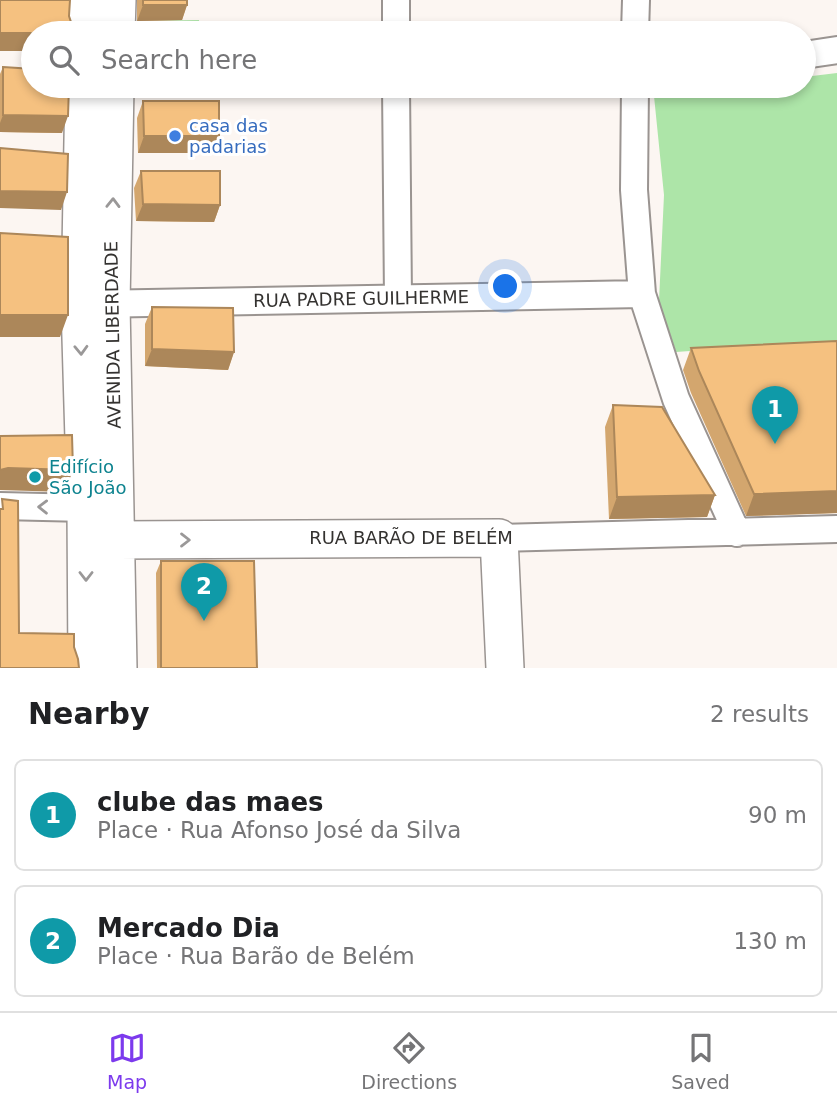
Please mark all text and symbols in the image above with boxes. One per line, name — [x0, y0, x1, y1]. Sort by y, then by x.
search box — [21, 21, 816, 98]
icon: search — [45, 41, 83, 79]
text: Search here — [101, 45, 257, 75]
place label: casa das padarias — [189, 115, 268, 157]
marker: casa das padarias — [167, 128, 183, 144]
one-way arrow — [105, 197, 120, 208]
street label: AVENIDA LIBERDADE — [100, 241, 125, 429]
your location — [488, 269, 522, 303]
street label: RUA PADRE GUILHERME — [253, 286, 469, 311]
one-way arrow — [74, 345, 89, 356]
pin: 1 — [752, 386, 798, 444]
place label: Edifício São João — [49, 456, 127, 498]
marker: Edifício São João — [27, 469, 43, 485]
one-way arrow — [37, 499, 48, 515]
street label: RUA BARÃO DE BELÉM — [309, 527, 513, 548]
one-way arrow — [180, 532, 191, 548]
pin: 2 — [181, 563, 227, 621]
one-way arrow — [78, 571, 94, 582]
text: Nearby — [28, 696, 150, 731]
text: 2 results — [710, 701, 809, 727]
text: clube das maes — [97, 787, 324, 817]
text: 1 — [45, 802, 61, 828]
text: 90 m — [748, 802, 807, 828]
text: Place · Rua Afonso José da Silva — [97, 817, 461, 843]
text: Mercado Dia — [97, 913, 280, 943]
text: 2 — [45, 928, 61, 954]
text: 130 m — [733, 928, 807, 954]
text: Place · Rua Barão de Belém — [97, 943, 415, 969]
tab: Map — [107, 1029, 147, 1093]
tab: Directions — [361, 1029, 457, 1093]
tab: Saved — [671, 1029, 730, 1093]

